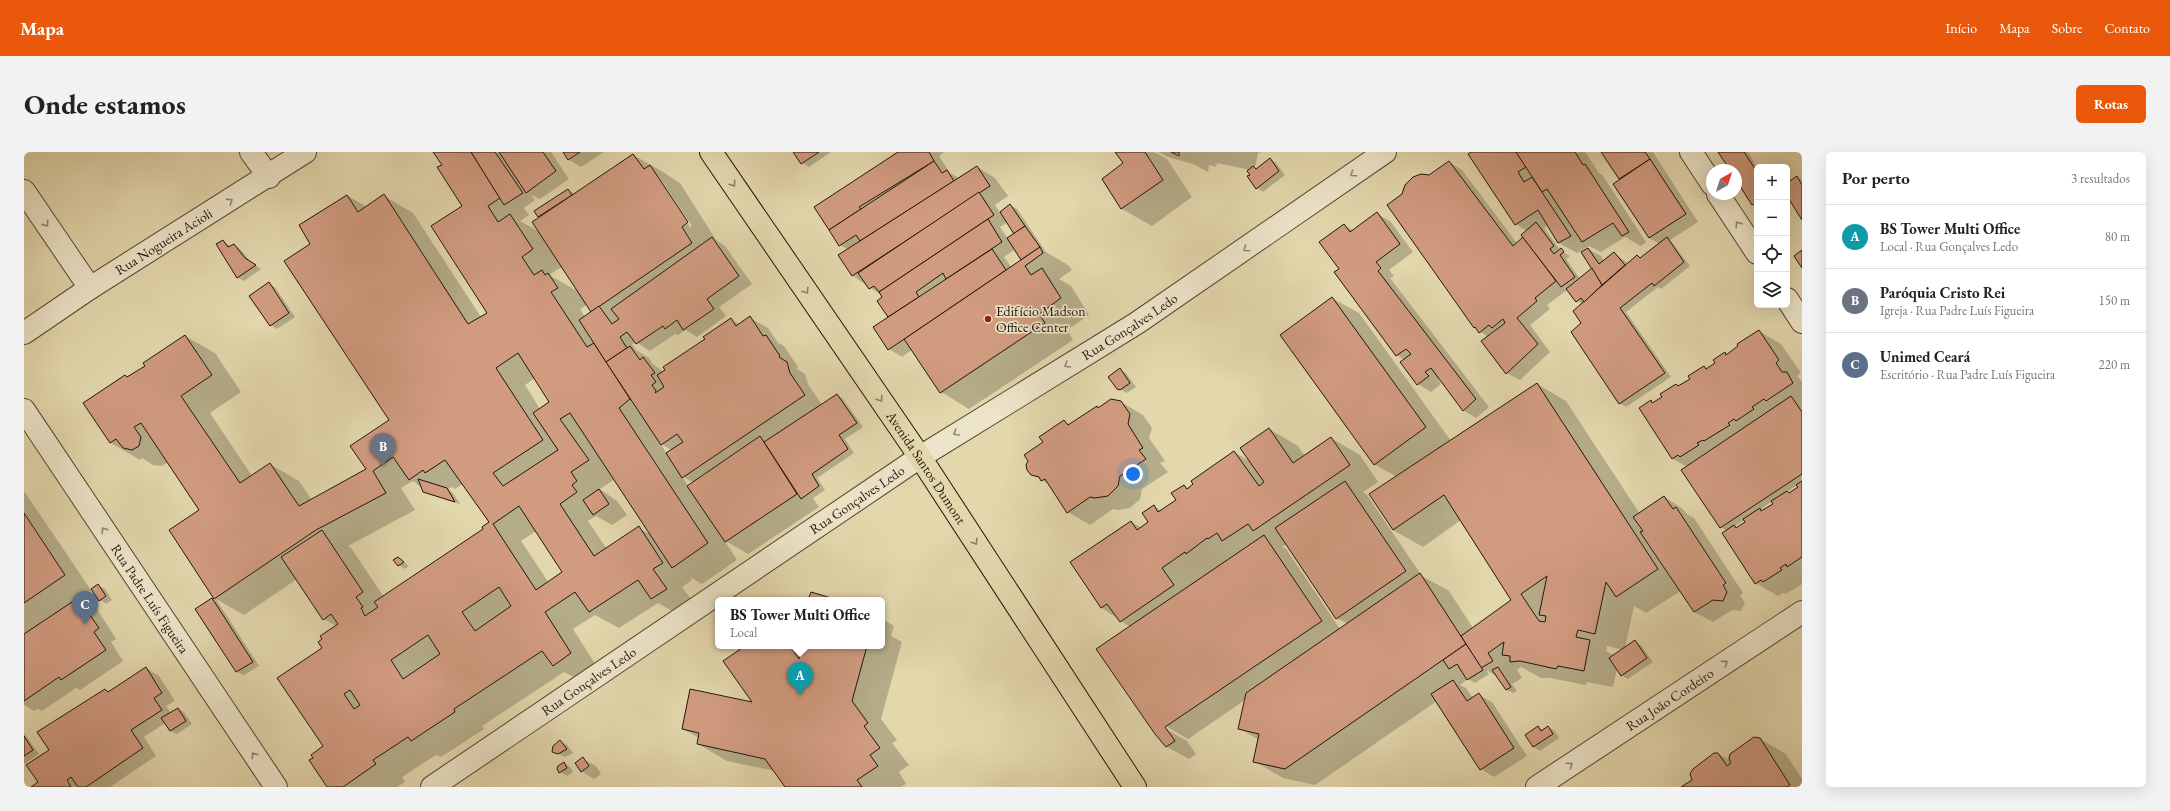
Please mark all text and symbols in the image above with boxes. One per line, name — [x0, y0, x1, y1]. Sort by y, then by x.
text: Mapa — [20, 16, 64, 41]
text: Início — [1945, 19, 1977, 37]
text: Mapa — [1999, 19, 2030, 37]
text: Sobre — [2052, 19, 2082, 37]
text: Contato — [2104, 19, 2150, 37]
button: Rotas — [2076, 85, 2146, 123]
text: Onde estamos — [24, 86, 186, 122]
north arrow — [1706, 164, 1742, 200]
map controls — [1754, 164, 1790, 308]
button: + — [1754, 164, 1790, 200]
text: Por perto — [1842, 167, 1910, 189]
one-way arrow — [1350, 169, 1357, 177]
text: 3 resultados — [2071, 170, 2130, 187]
one-way arrow — [728, 180, 736, 187]
one-way arrow — [226, 198, 233, 205]
button: − — [1754, 200, 1790, 236]
street label: Rua Nogueira Acioli — [112, 204, 216, 279]
one-way arrow — [41, 219, 48, 226]
text: BS Tower Multi Office — [1880, 219, 2020, 238]
one-way arrow — [1736, 221, 1743, 228]
text: A — [1850, 228, 1860, 245]
text: 80 m — [2105, 228, 2130, 245]
button: locate — [1754, 236, 1790, 272]
text: Local · Rua Gonçalves Ledo — [1880, 238, 2018, 255]
one-way arrow — [1244, 244, 1251, 251]
button: layers — [1754, 272, 1790, 308]
text: Paróquia Cristo Rei — [1880, 283, 2005, 302]
one-way arrow — [801, 287, 808, 294]
street label: Rua Gonçalves Ledo — [1078, 289, 1181, 364]
text: B — [1851, 292, 1859, 309]
text: 150 m — [2099, 292, 2130, 309]
place label: Edifício Madson Office Center — [996, 302, 1086, 336]
text: Igreja · Rua Padre Luís Figueira — [1880, 302, 2034, 319]
marker: Edifício Madson Office Center — [983, 314, 993, 324]
text: Unimed Ceará — [1880, 347, 1970, 366]
text: C — [1850, 356, 1860, 373]
text: 220 m — [2099, 356, 2130, 373]
one-way arrow — [1064, 361, 1071, 368]
text: Escritório · Rua Padre Luís Figueira — [1880, 366, 2055, 383]
one-way arrow — [875, 394, 882, 401]
street label: Avenida Santos Dumont — [882, 407, 971, 528]
one-way arrow — [953, 428, 960, 436]
pin: B — [370, 433, 396, 466]
street label: Rua Gonçalves Ledo — [806, 461, 908, 538]
your location — [1123, 464, 1143, 484]
one-way arrow — [101, 527, 109, 534]
one-way arrow — [970, 538, 978, 545]
street label: Rua Padre Luís Figueira — [107, 540, 193, 657]
pin: C — [72, 591, 98, 624]
popup — [715, 597, 885, 649]
text: BS Tower Multi Office — [730, 605, 870, 624]
text: Local — [730, 624, 757, 641]
street label: Rua Gonçalves Ledo — [538, 643, 640, 720]
one-way arrow — [1721, 660, 1728, 668]
pin: A — [787, 662, 813, 695]
street label: Rua João Cordeiro — [1622, 664, 1717, 735]
one-way arrow — [252, 752, 259, 759]
one-way arrow — [1566, 763, 1573, 770]

